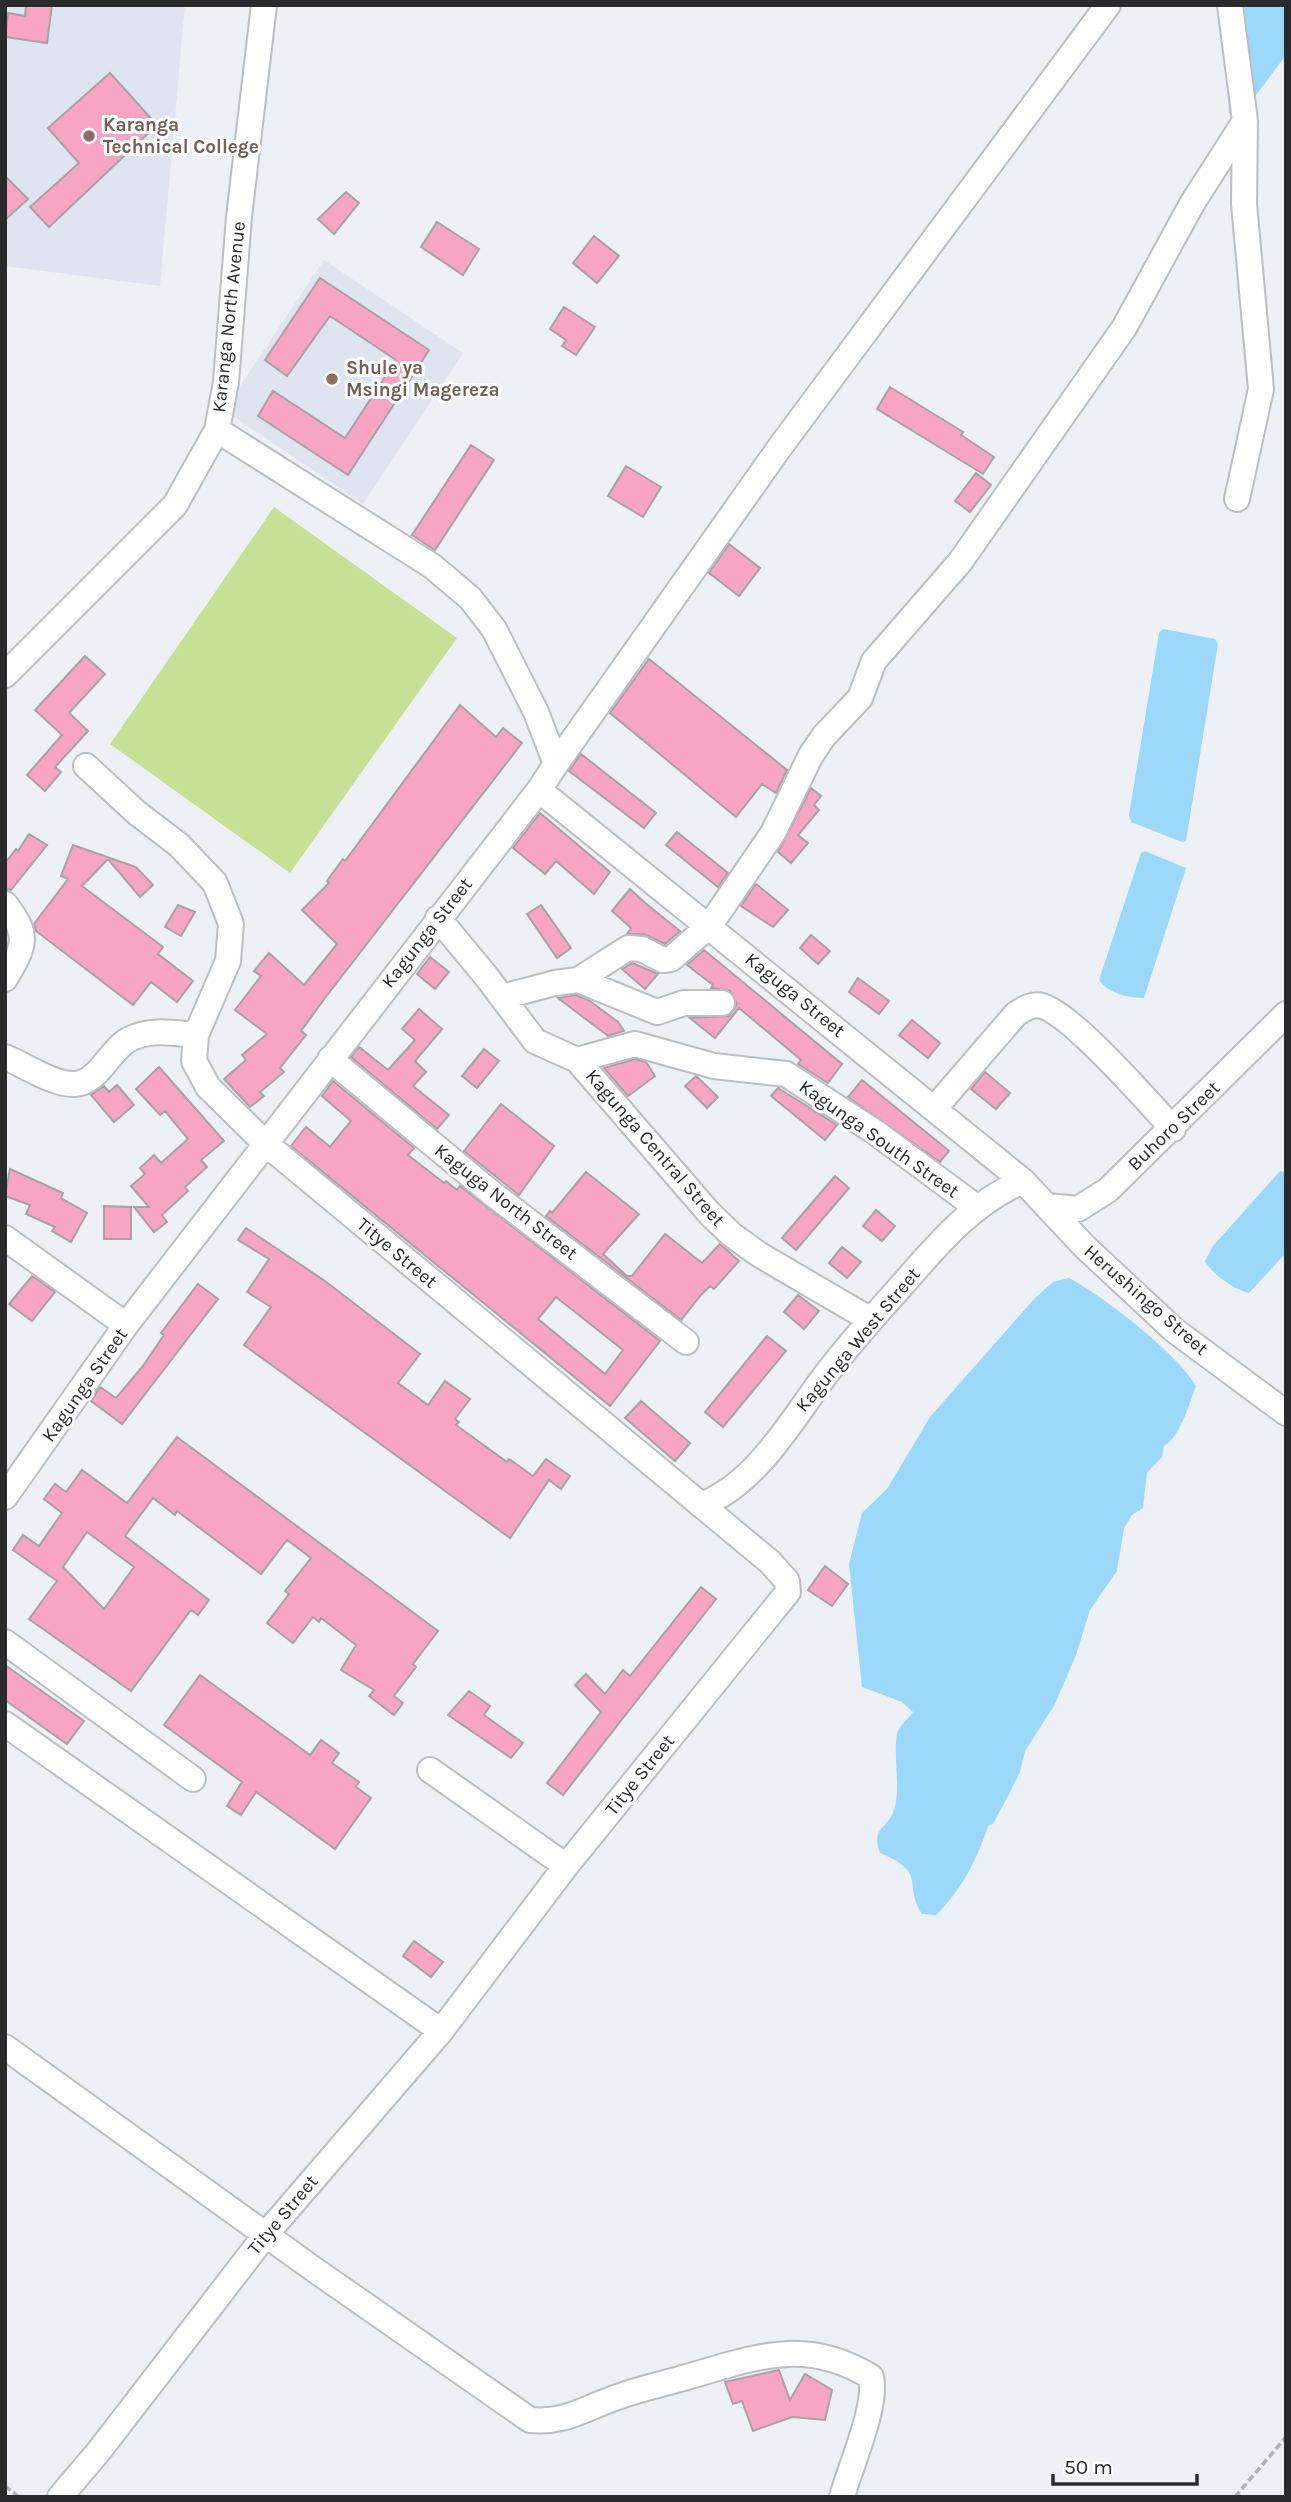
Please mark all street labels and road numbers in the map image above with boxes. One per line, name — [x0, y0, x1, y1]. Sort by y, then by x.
street label: Karanga North Avenue — [208, 220, 250, 414]
street label: Kagunga Street — [377, 874, 477, 992]
street label: Kaguga Street — [741, 948, 849, 1042]
street label: Kagunga Central Street — [581, 1065, 729, 1231]
street label: Kagunga South Street — [795, 1075, 963, 1203]
street label: Buhoro Street — [1124, 1077, 1224, 1175]
street label: Kaguga North Street — [430, 1139, 582, 1265]
street label: Titye Street — [353, 1213, 441, 1293]
street label: Herushingo Street — [1079, 1240, 1213, 1360]
street label: Kagunga West Street — [791, 1263, 925, 1417]
street label: Kagunga Street — [38, 1324, 132, 1446]
street label: Titye Street — [601, 1730, 679, 1820]
street label: Titye Street — [243, 2171, 323, 2259]

